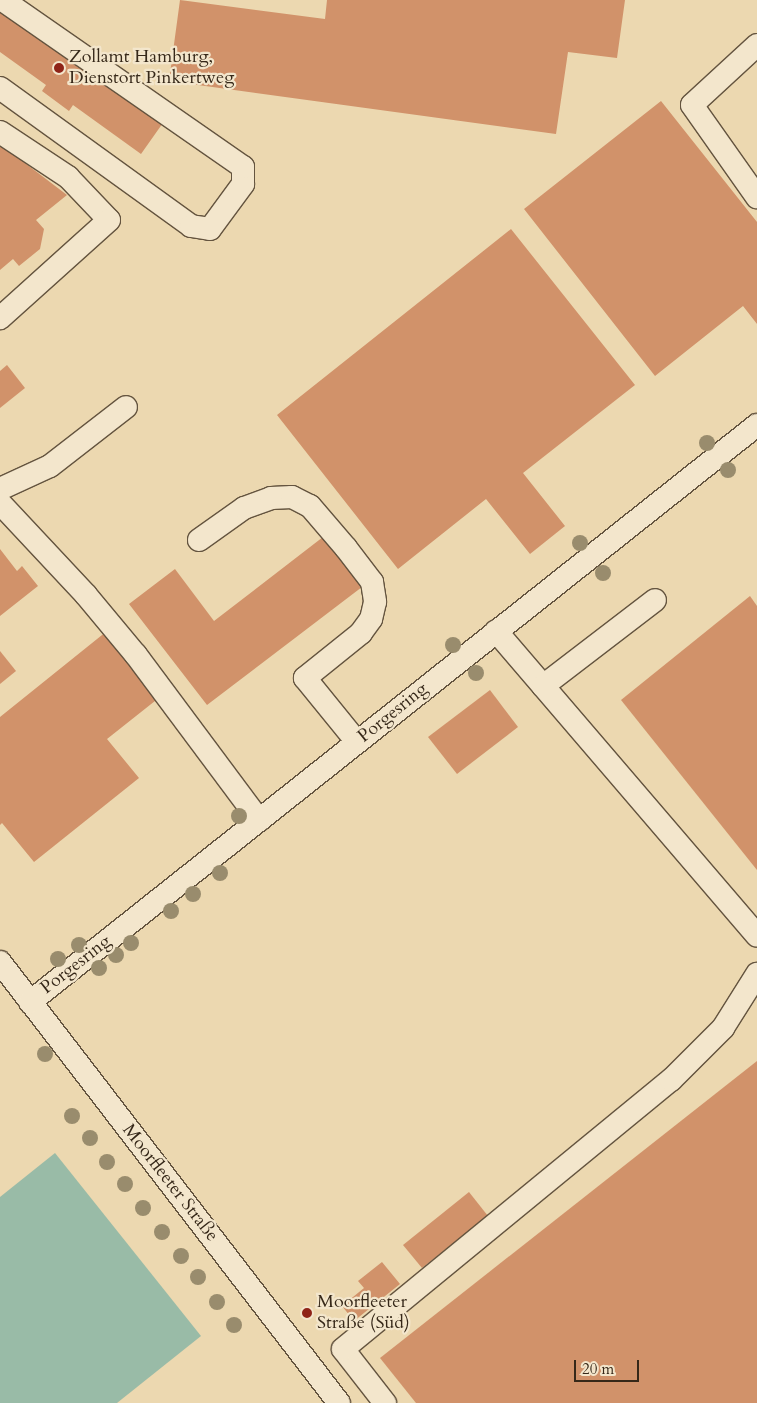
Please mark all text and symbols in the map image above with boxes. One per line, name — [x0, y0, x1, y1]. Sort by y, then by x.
place label: Zollamt Hamburg, Dienstort Pinkertweg — [69, 47, 234, 90]
marker: Zollamt Hamburg, Dienstort Pinkertweg — [53, 62, 65, 74]
street label: Porgesring — [354, 678, 432, 748]
street label: Porgesring — [37, 931, 115, 999]
street label: Moorfleeter Straße — [118, 1120, 222, 1246]
place label: Moorfleeter Straße (Süd) — [317, 1292, 410, 1335]
marker: Moorfleeter Straße (Süd) — [301, 1307, 313, 1319]
scale bar — [577, 1350, 642, 1382]
text: 20 m — [582, 1359, 614, 1379]

